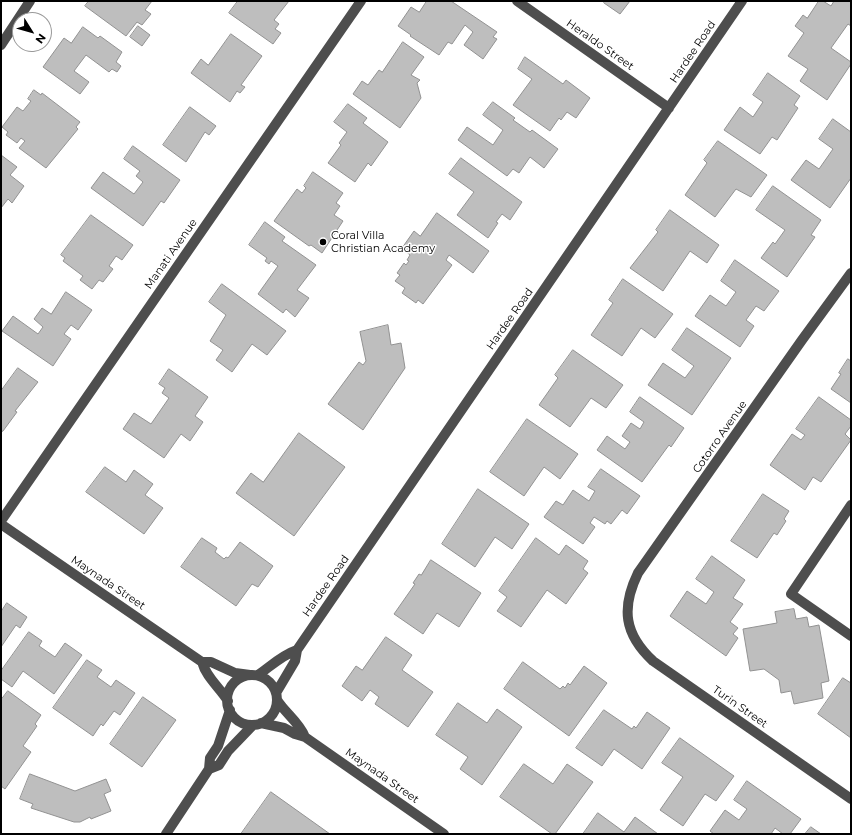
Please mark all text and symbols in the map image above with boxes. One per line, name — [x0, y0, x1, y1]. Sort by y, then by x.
north arrow — [12, 12, 52, 52]
street label: Heraldo Street — [564, 17, 636, 73]
street label: Hardee Road — [667, 18, 719, 86]
text: N — [33, 31, 49, 46]
street label: Manati Avenue — [142, 216, 200, 292]
place label: Coral Villa Christian Academy — [331, 229, 435, 255]
marker: Coral Villa Christian Academy — [318, 237, 328, 247]
street label: Hardee Road — [484, 286, 536, 352]
street label: Cotorro Avenue — [690, 398, 750, 476]
street label: Maynada Street — [68, 553, 148, 613]
street label: Hardee Road — [300, 553, 352, 619]
street label: Turin Street — [710, 683, 770, 731]
street label: Maynada Street — [343, 746, 421, 806]

